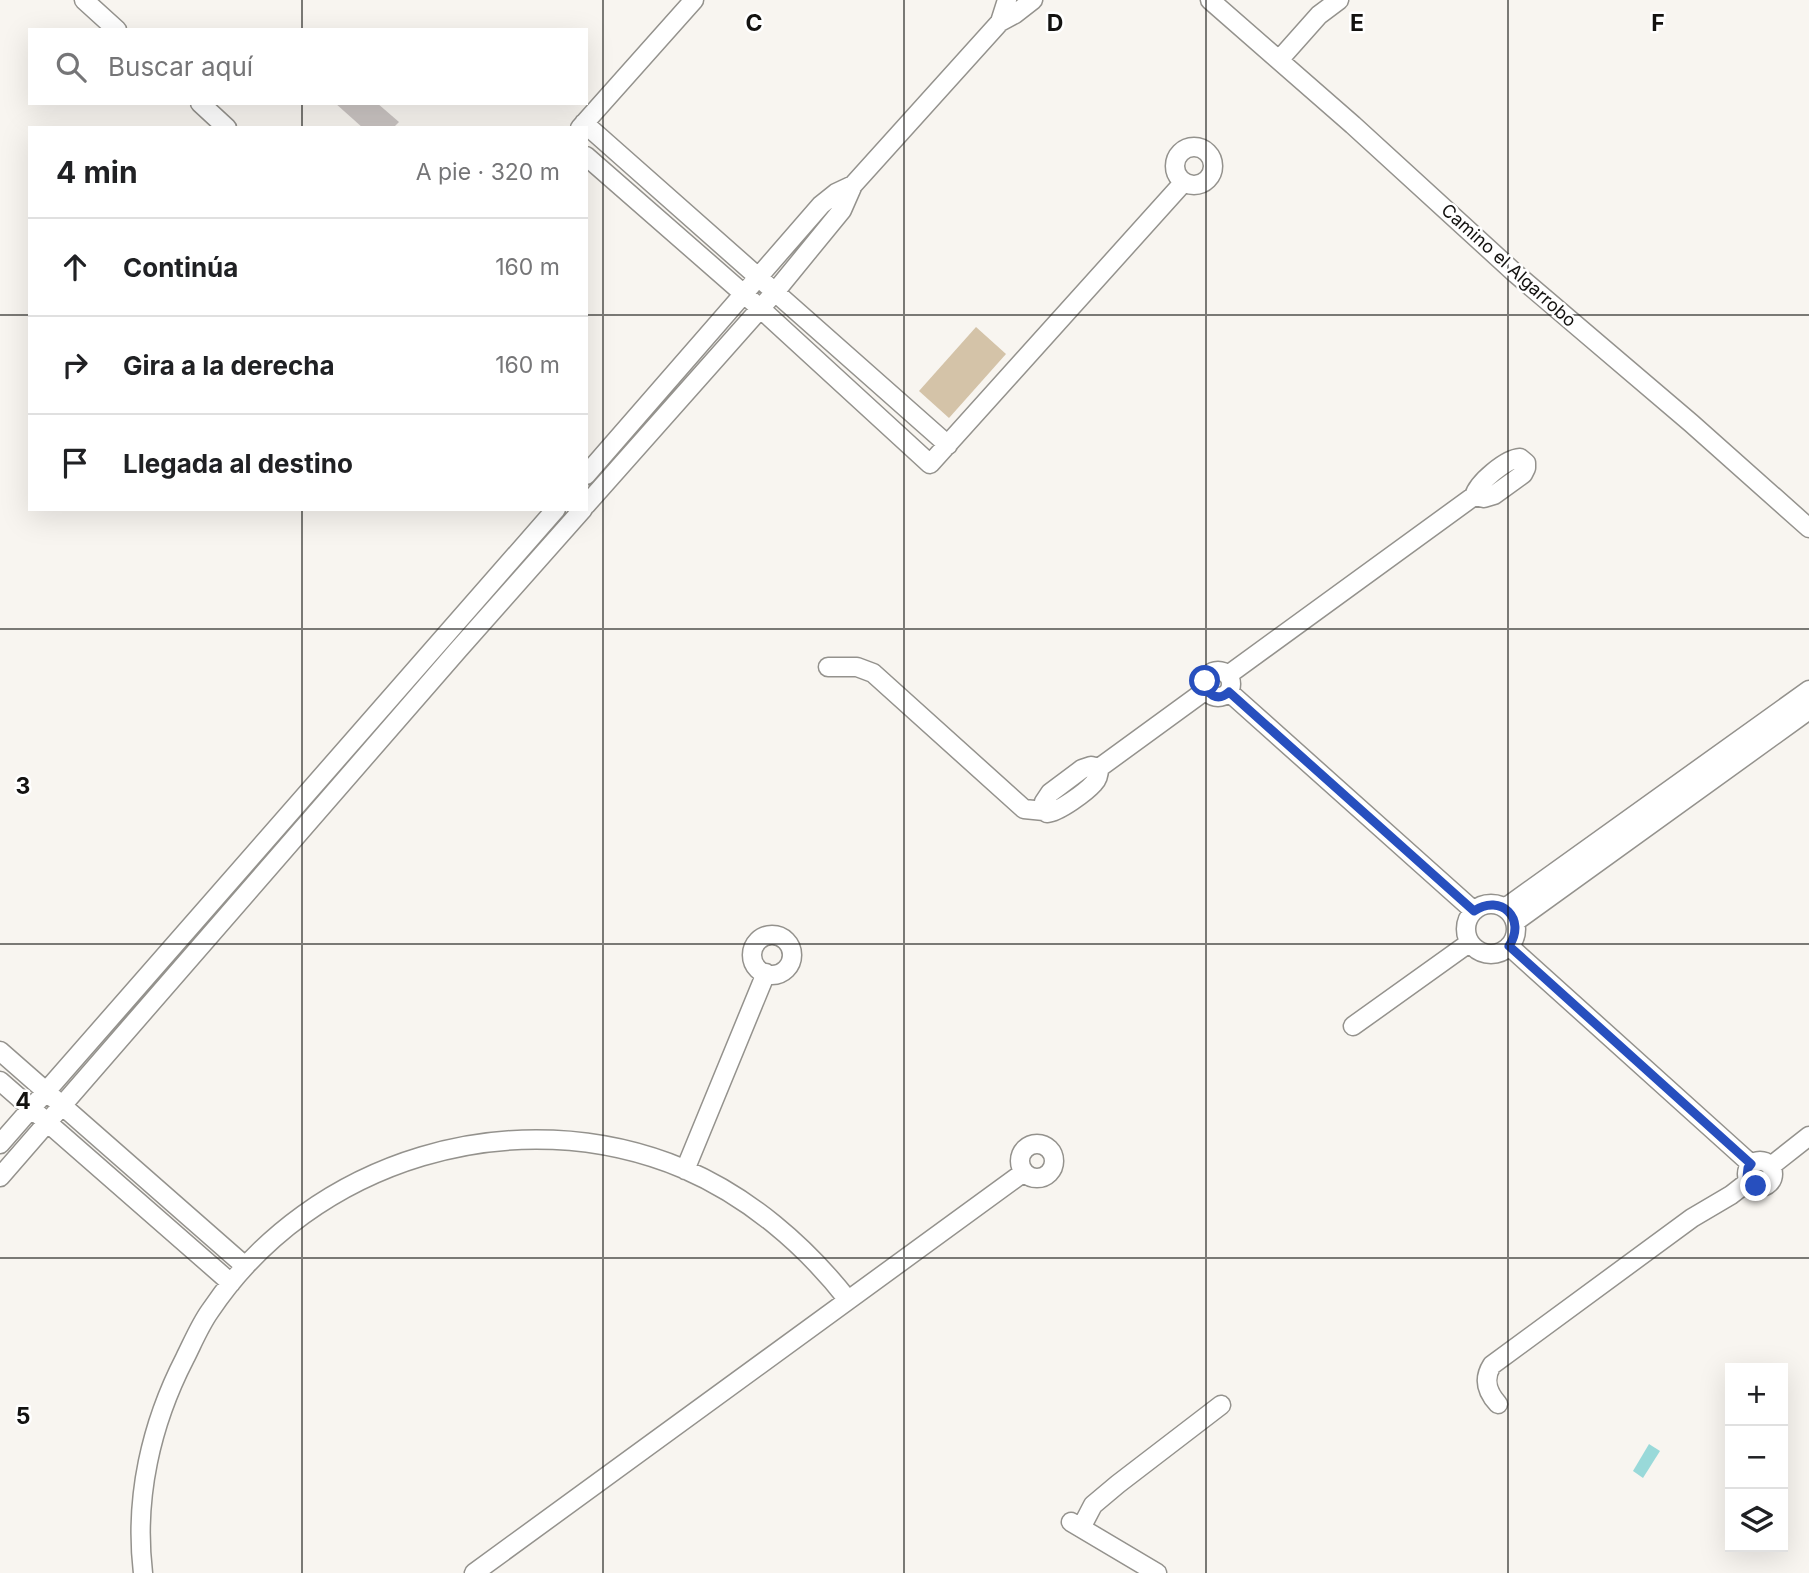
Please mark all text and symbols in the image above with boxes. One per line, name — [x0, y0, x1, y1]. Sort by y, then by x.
text: C — [745, 9, 763, 37]
text: D — [1047, 9, 1063, 37]
text: E — [1350, 9, 1364, 37]
text: F — [1651, 9, 1665, 37]
search box — [28, 28, 588, 105]
icon: search — [52, 48, 90, 86]
text: Buscar aquí — [108, 51, 253, 82]
text: 4 min — [56, 154, 138, 190]
text: A pie · 320 m — [416, 158, 560, 186]
street label: Camino el Algarrobo — [1437, 199, 1581, 331]
icon: ahead — [56, 248, 94, 286]
text: Continúa — [123, 252, 238, 283]
text: 160 m — [495, 253, 560, 281]
icon: right — [56, 346, 94, 384]
text: Gira a la derecha — [123, 350, 335, 381]
text: 160 m — [495, 351, 560, 379]
icon: arrive — [56, 444, 94, 482]
text: Llegada al destino — [123, 448, 353, 479]
route start — [1189, 665, 1220, 696]
text: 3 — [16, 772, 30, 800]
text: 4 — [15, 1087, 31, 1115]
route end — [1740, 1170, 1771, 1201]
map controls — [1725, 1363, 1788, 1552]
button: + — [1725, 1363, 1788, 1426]
text: 5 — [16, 1402, 30, 1430]
button: − — [1725, 1426, 1788, 1489]
button: layers — [1725, 1489, 1788, 1552]

